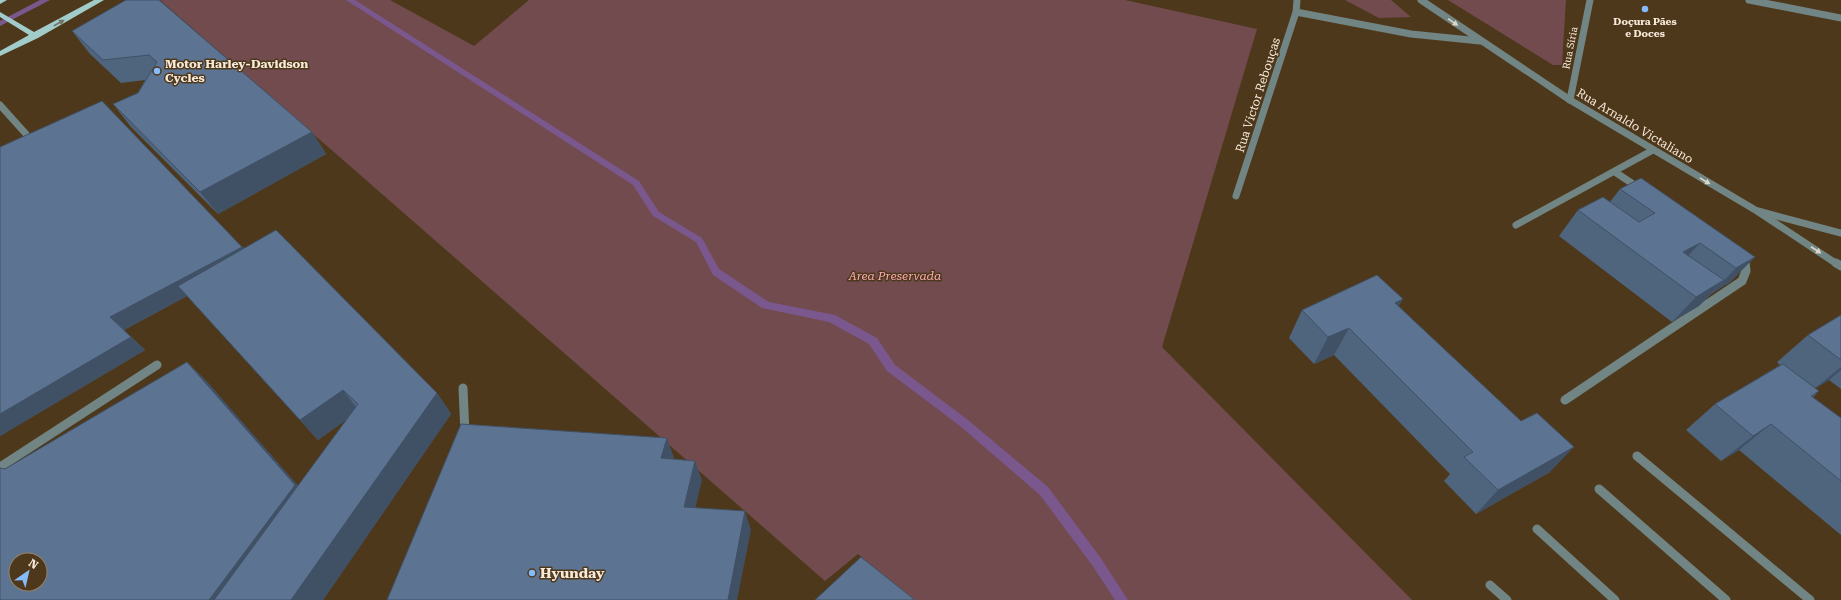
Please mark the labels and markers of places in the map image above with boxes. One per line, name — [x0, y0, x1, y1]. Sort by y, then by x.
marker: Doçura Pães e Doces — [1640, 4, 1650, 14]
place label: Doçura Pães e Doces — [1613, 16, 1677, 39]
place label: Motor Harley-Davidson Cycles — [165, 57, 308, 85]
marker: Motor Harley-Davidson Cycles — [152, 66, 162, 76]
place label: Hyunday — [540, 565, 605, 581]
marker: Hyunday — [527, 568, 537, 578]

